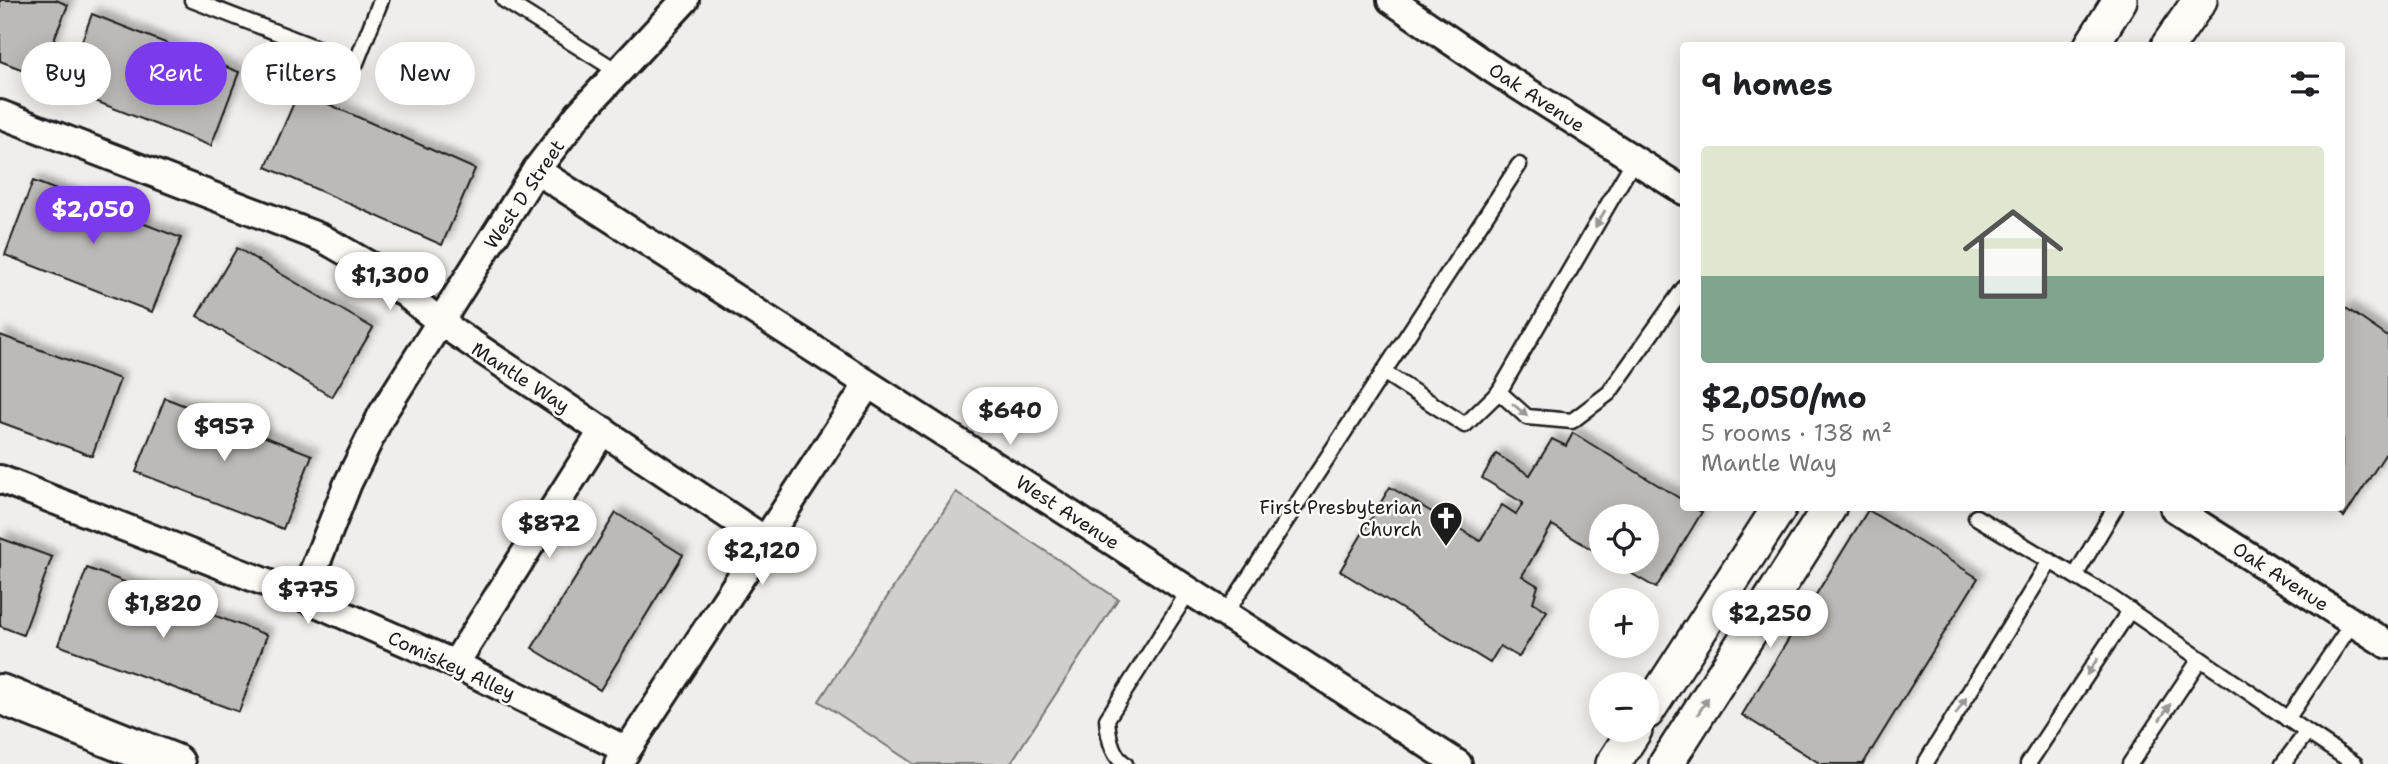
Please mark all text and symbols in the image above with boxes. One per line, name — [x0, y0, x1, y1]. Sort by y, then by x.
chip: Buy — [21, 42, 111, 105]
chip: Rent — [125, 42, 227, 105]
chip: Filters — [241, 42, 361, 105]
chip: New — [375, 42, 475, 105]
street label: Oak Avenue — [1484, 57, 1590, 138]
text: 9 homes — [1701, 64, 1833, 105]
icon: filters — [2286, 65, 2324, 103]
street label: West D Street — [479, 135, 570, 254]
pin: $2,050 — [36, 187, 150, 246]
icon: home — [1950, 191, 2076, 317]
text: $2,050 — [51, 194, 135, 224]
one-way arrow — [1594, 209, 1606, 229]
pin: $1,300 — [333, 252, 447, 312]
text: $1,300 — [351, 260, 429, 290]
street label: Mantle Way — [467, 336, 575, 418]
text: $2,050/mo — [1701, 377, 1867, 418]
pin: $640 — [969, 388, 1051, 447]
text: $640 — [978, 395, 1042, 425]
one-way arrow — [1510, 402, 1528, 417]
pin: $957 — [183, 404, 265, 463]
text: $957 — [193, 411, 255, 441]
text: 5 rooms · 138 m² — [1701, 418, 1892, 448]
text: Mantle Way — [1701, 448, 1837, 478]
street label: West Avenue — [1011, 470, 1124, 555]
place label: First Presbyterian Church — [1259, 495, 1422, 542]
church icon: First Presbyterian Church — [1427, 499, 1465, 548]
pin: $872 — [508, 500, 590, 560]
map controls — [1589, 504, 1659, 742]
button: locate — [1589, 504, 1659, 574]
text: $872 — [518, 508, 580, 538]
pin: $2,120 — [705, 528, 819, 587]
text: $2,120 — [724, 535, 800, 565]
street label: Oak Avenue — [2228, 536, 2334, 617]
pin: $775 — [267, 566, 349, 626]
text: $775 — [278, 574, 338, 604]
pin: $1,820 — [106, 580, 220, 640]
text: $1,820 — [124, 588, 202, 618]
button: + — [1589, 588, 1659, 658]
pin: $2,250 — [1713, 590, 1827, 650]
text: $2,250 — [1728, 598, 1812, 628]
street label: Comiskey Alley — [384, 625, 519, 706]
one-way arrow — [2086, 658, 2099, 677]
button: − — [1589, 672, 1659, 742]
one-way arrow — [1954, 696, 1967, 715]
one-way arrow — [1696, 697, 1709, 716]
one-way arrow — [2158, 702, 2171, 721]

